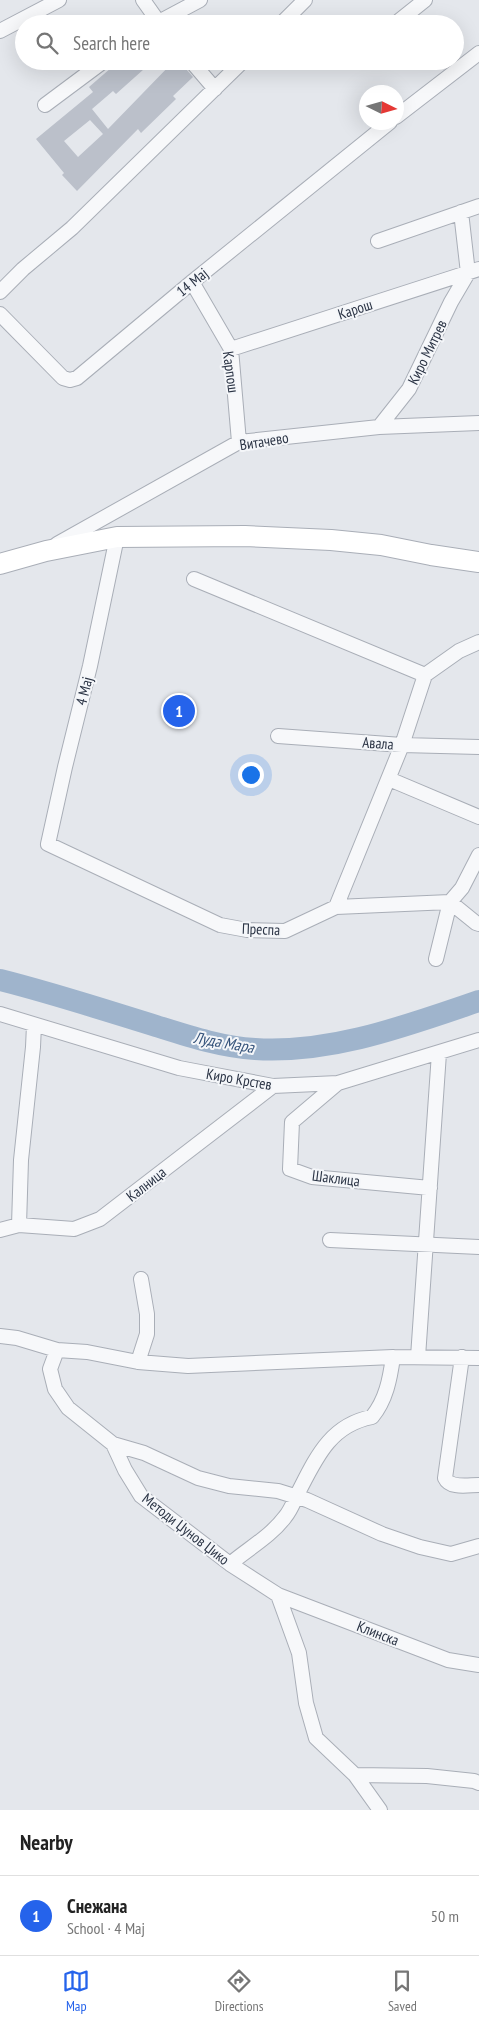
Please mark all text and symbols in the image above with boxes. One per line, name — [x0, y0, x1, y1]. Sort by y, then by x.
search box — [15, 15, 464, 70]
icon: search — [33, 29, 61, 57]
text: Search here — [73, 31, 150, 55]
north arrow — [359, 85, 404, 130]
street label: 14 Мај — [172, 263, 212, 301]
street label: Карош — [335, 294, 375, 323]
street label: Киро Митрев — [403, 316, 451, 388]
street label: Карпош — [219, 350, 243, 394]
street label: Витачево — [238, 428, 290, 454]
street label: 4 Мај — [71, 675, 97, 707]
pin: 1 — [163, 692, 195, 730]
street label: Авала — [362, 732, 394, 754]
your location — [238, 762, 264, 788]
street label: Преспа — [242, 919, 280, 939]
water label: Луда Мара — [191, 1027, 257, 1057]
street label: Киро Крстев — [205, 1064, 273, 1094]
street label: Калница — [122, 1163, 170, 1205]
street label: Шаклица — [311, 1166, 361, 1190]
street label: Методи Џунов Џико — [139, 1489, 233, 1569]
street label: Клинска — [354, 1616, 402, 1650]
text: Nearby — [20, 1829, 73, 1856]
text: Снежана — [67, 1894, 127, 1918]
text: 1 — [32, 1906, 40, 1926]
text: 50 m — [431, 1906, 459, 1926]
text: School · 4 Мај — [67, 1918, 145, 1938]
tab: Map — [62, 1967, 90, 2015]
tab: Directions — [215, 1967, 263, 2015]
tab: Saved — [388, 1967, 417, 2015]

